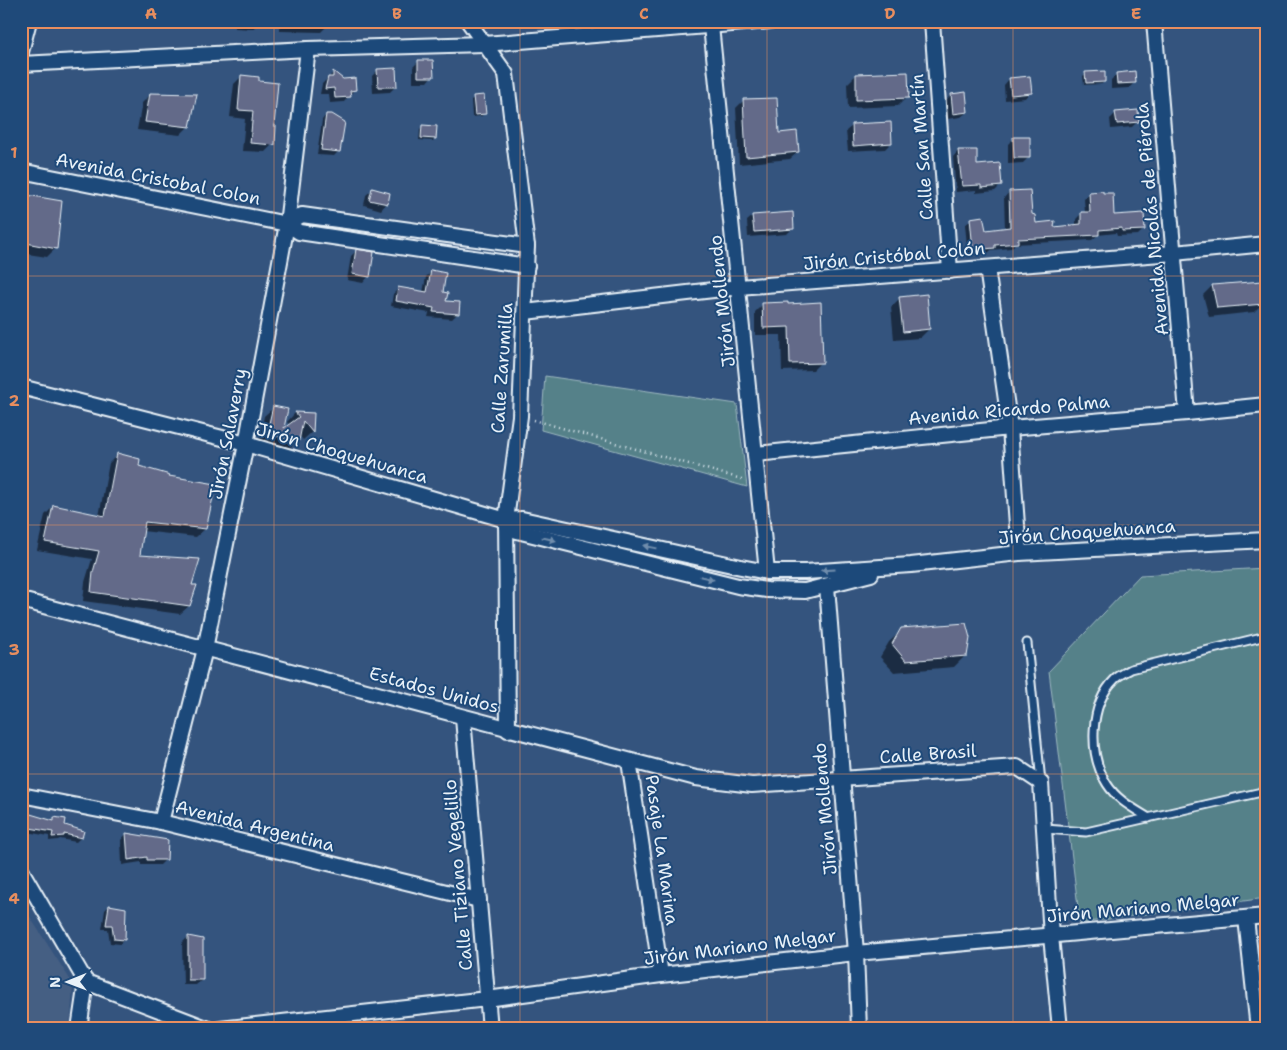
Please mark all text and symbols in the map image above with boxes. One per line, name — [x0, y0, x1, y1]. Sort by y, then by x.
text: A — [145, 3, 157, 24]
text: B — [392, 3, 402, 24]
text: C — [639, 3, 649, 24]
text: D — [884, 3, 896, 24]
text: E — [1131, 3, 1141, 24]
street label: Calle San Martín — [905, 73, 939, 221]
street label: Avenida Nicolás de Piérola — [1130, 102, 1174, 336]
text: 1 — [10, 142, 18, 163]
street label: Avenida Cristobal Colon — [54, 147, 262, 211]
street label: Jirón Mollendo — [703, 234, 741, 368]
street label: Jirón Cristóbal Colón — [802, 236, 986, 276]
street label: Calle Zarumilla — [485, 302, 519, 434]
street label: Jirón Salaverry — [203, 366, 253, 502]
street label: Avenida Ricardo Palma — [907, 389, 1111, 431]
text: 2 — [8, 390, 20, 411]
street label: Jirón Choquehuanca — [253, 417, 431, 489]
street label: Jirón Choquehuanca — [998, 514, 1176, 550]
one-way arrow — [542, 535, 557, 543]
one-way arrow — [643, 543, 658, 551]
one-way arrow — [819, 567, 835, 575]
one-way arrow — [699, 574, 714, 582]
text: 3 — [8, 639, 20, 660]
street label: Estados Unidos — [367, 661, 501, 719]
street label: Calle Brasil — [879, 739, 978, 769]
street label: Jirón Mollendo — [807, 742, 843, 876]
street label: Pasaje La Marina — [640, 773, 684, 927]
street label: Calle Tiziano Vegelillo — [438, 778, 478, 972]
street label: Avenida Argentina — [173, 795, 337, 857]
text: 4 — [8, 888, 20, 909]
street label: Jirón Mariano Melgar — [1045, 888, 1241, 928]
street label: Jirón Mariano Melgar — [642, 923, 838, 971]
north arrow — [42, 958, 92, 1008]
text: N — [46, 977, 64, 988]

